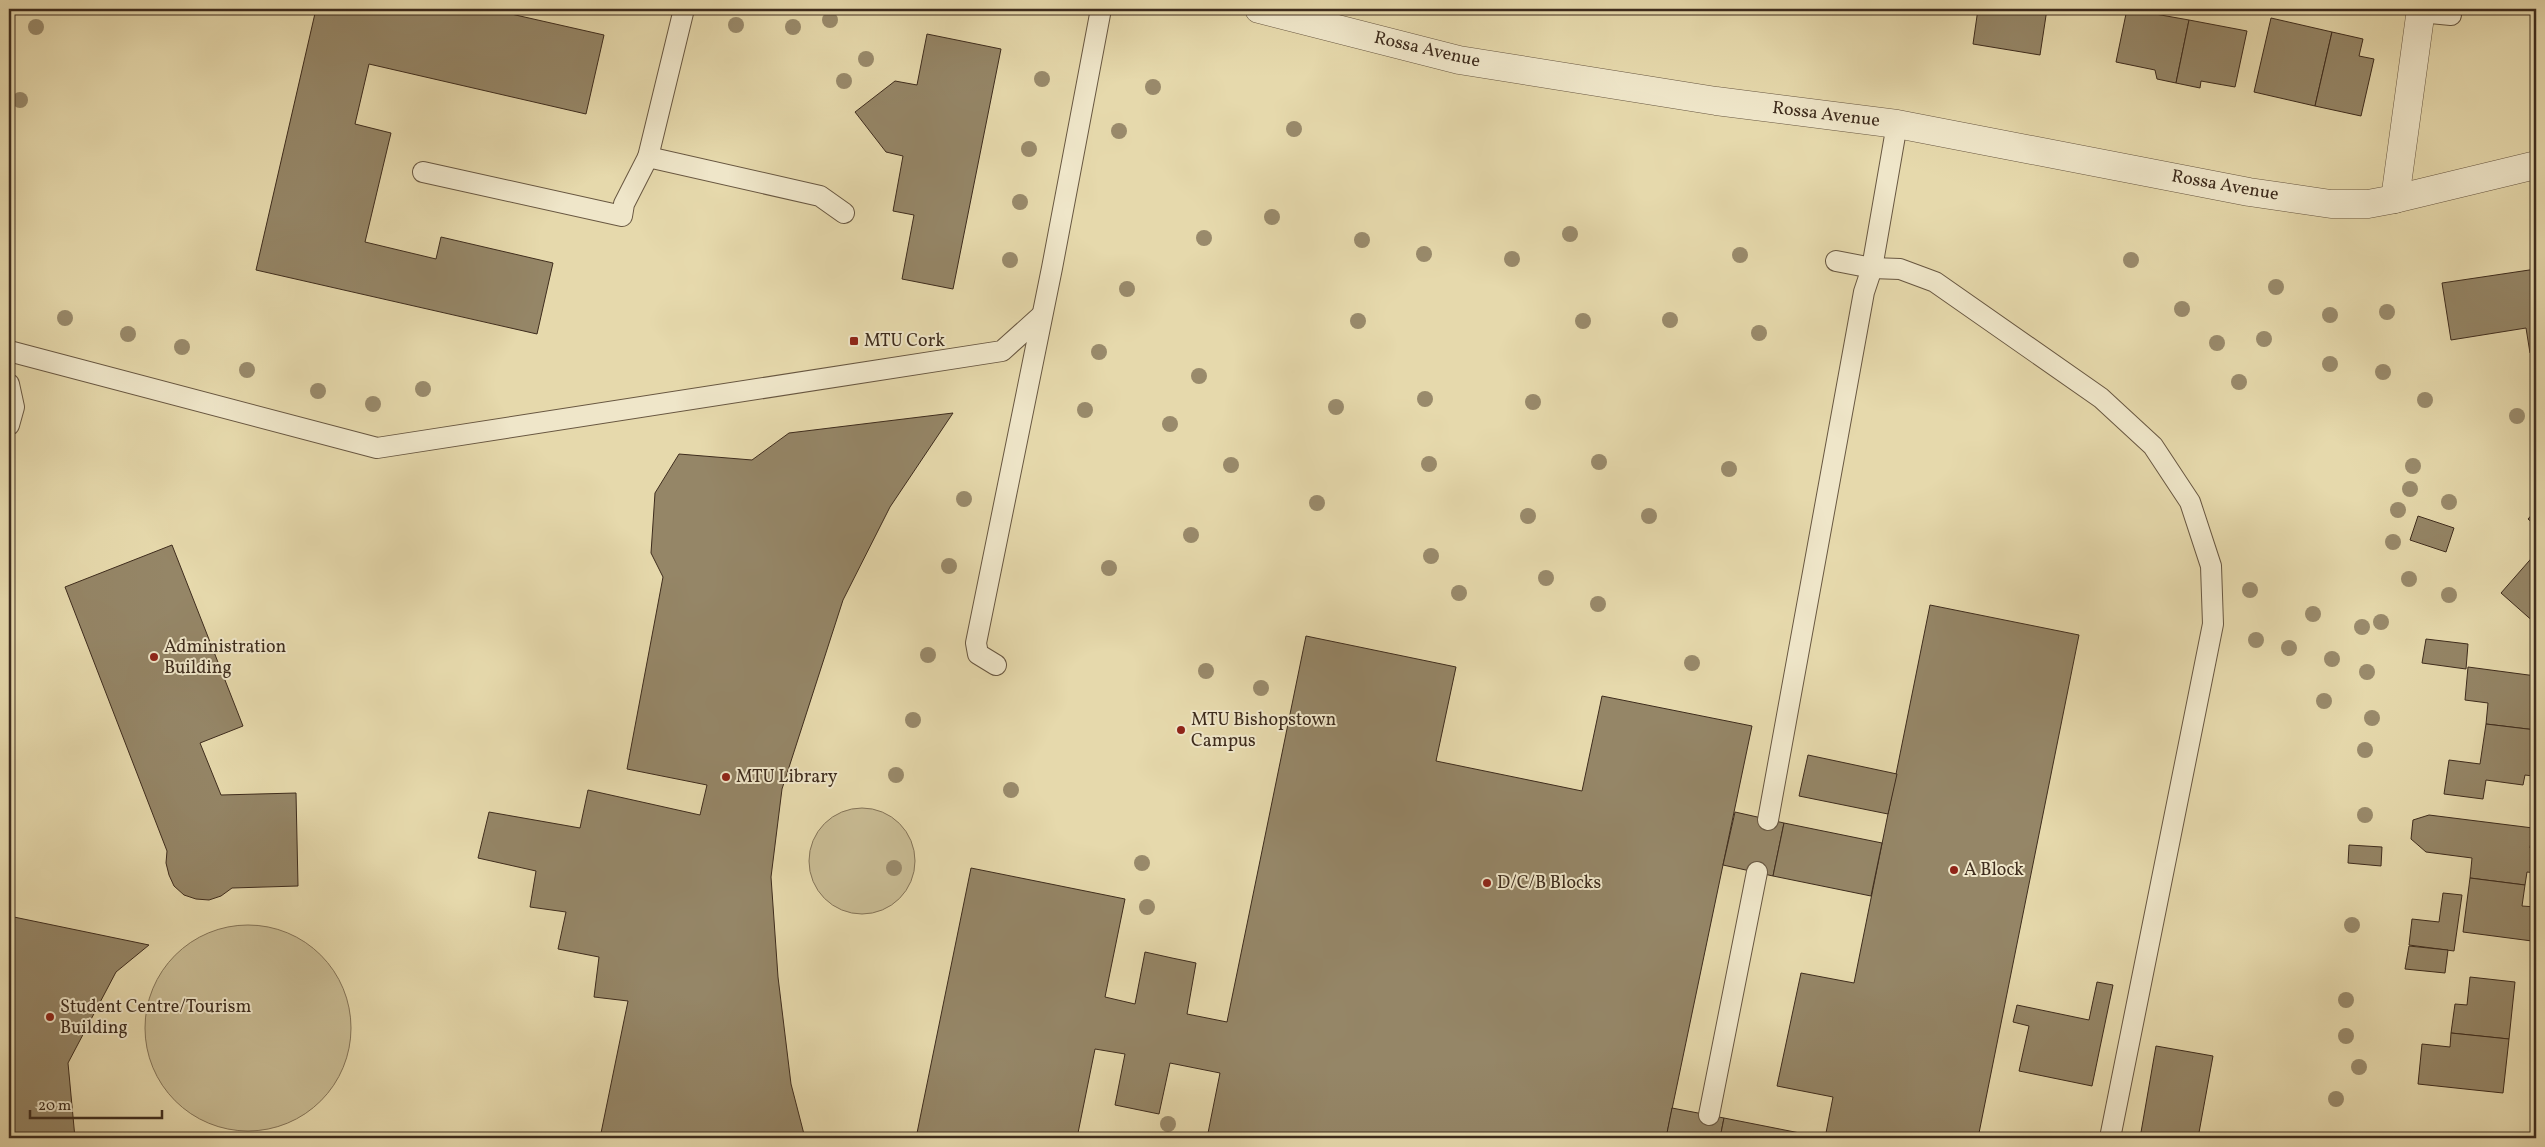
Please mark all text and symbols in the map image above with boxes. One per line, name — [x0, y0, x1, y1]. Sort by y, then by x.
street label: Rossa Avenue — [1371, 26, 1483, 74]
street label: Rossa Avenue — [1771, 96, 1881, 134]
street label: Rossa Avenue — [2169, 164, 2281, 208]
place label: MTU Cork — [864, 329, 945, 354]
marker: MTU Cork — [848, 335, 860, 347]
place label: Administration Building — [164, 635, 287, 681]
marker: Administration Building — [148, 651, 160, 663]
place label: MTU Bishopstown Campus — [1191, 708, 1336, 754]
marker: MTU Bishopstown Campus — [1175, 724, 1187, 736]
place label: MTU Library — [736, 765, 838, 790]
marker: MTU Library — [720, 771, 732, 783]
place label: A Block — [1964, 858, 2024, 883]
marker: A Block — [1948, 864, 1960, 876]
place label: D/C/B Blocks — [1497, 871, 1601, 896]
marker: D/C/B Blocks — [1481, 877, 1493, 889]
place label: Student Centre/Tourism Building — [60, 995, 251, 1041]
marker: Student Centre/Tourism Building — [44, 1011, 56, 1023]
scale bar — [30, 1087, 162, 1119]
text: 20 m — [38, 1096, 71, 1117]

